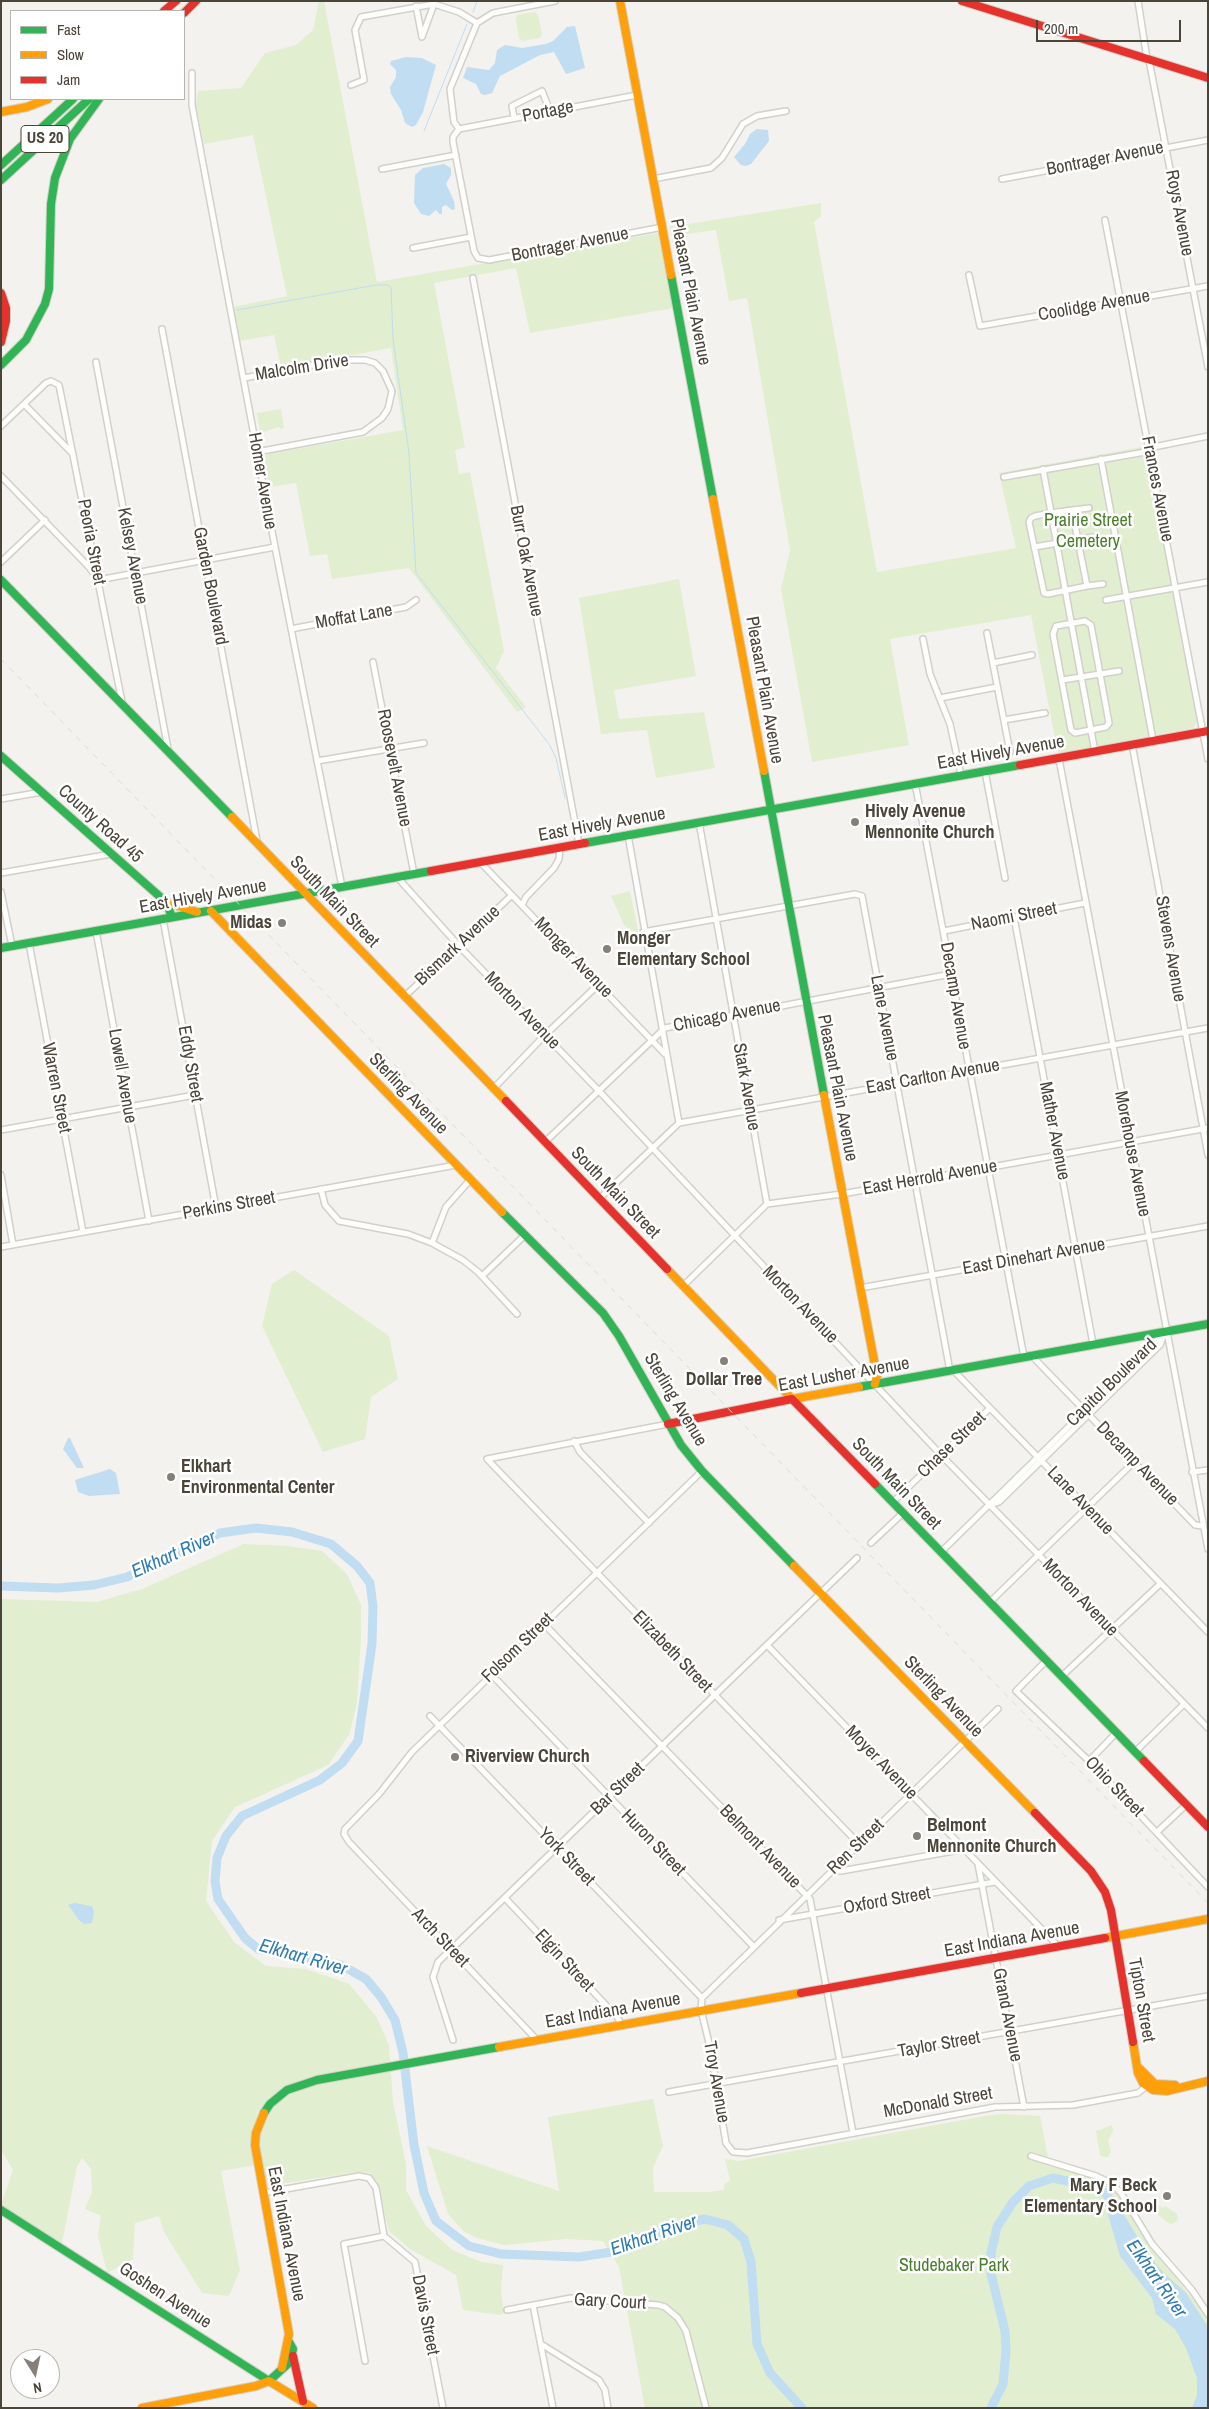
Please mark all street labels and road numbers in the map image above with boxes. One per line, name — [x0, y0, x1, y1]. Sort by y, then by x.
street label: Portage — [521, 96, 575, 128]
road number: US 20 — [21, 126, 69, 152]
street label: Bontrager Avenue — [1045, 137, 1165, 181]
street label: Roys Avenue — [1160, 168, 1198, 258]
street label: Pleasant Plain Avenue — [665, 217, 715, 367]
street label: Bontrager Avenue — [510, 223, 630, 267]
street label: Coolidge Avenue — [1036, 286, 1152, 326]
street label: Malcolm Drive — [254, 350, 350, 386]
street label: Homer Avenue — [243, 431, 281, 531]
street label: Frances Avenue — [1136, 434, 1178, 544]
street label: Peoria Street — [72, 497, 110, 587]
street label: Burr Oak Avenue — [505, 503, 547, 619]
street label: Kelsey Avenue — [112, 506, 152, 606]
street label: Garden Boulevard — [188, 525, 232, 647]
street label: Moffat Lane — [314, 600, 394, 634]
street label: Pleasant Plain Avenue — [740, 615, 788, 765]
street label: Roosevelt Avenue — [372, 707, 416, 829]
street label: East Hively Avenue — [936, 731, 1066, 775]
street label: County Road 45 — [53, 780, 147, 868]
street label: East Hively Avenue — [537, 803, 667, 847]
street label: South Main Street — [285, 852, 383, 952]
street label: East Hively Avenue — [138, 875, 268, 919]
street label: Stevens Avenue — [1150, 894, 1190, 1004]
street label: Naomi Street — [969, 898, 1059, 936]
street label: Bismark Avenue — [411, 901, 505, 991]
street label: Monger Avenue — [529, 913, 617, 1003]
street label: Decamp Avenue — [935, 941, 975, 1051]
street label: Morton Avenue — [480, 968, 564, 1054]
street label: Lane Avenue — [865, 973, 903, 1063]
street label: Chicago Avenue — [671, 995, 783, 1037]
street label: Pleasant Plain Avenue — [812, 1013, 862, 1163]
street label: Eddy Street — [173, 1024, 207, 1104]
street label: Lowell Avenue — [103, 1027, 141, 1125]
street label: Warren Street — [37, 1041, 75, 1135]
street label: Stark Avenue — [728, 1042, 764, 1132]
street label: Sterling Avenue — [364, 1049, 452, 1139]
street label: East Carlton Avenue — [865, 1055, 1001, 1099]
street label: Mather Avenue — [1034, 1080, 1074, 1182]
street label: Morehouse Avenue — [1109, 1089, 1155, 1219]
street label: South Main Street — [566, 1143, 664, 1243]
street label: East Herrold Avenue — [861, 1156, 999, 1200]
street label: Perkins Street — [181, 1187, 277, 1225]
street label: East Dinehart Avenue — [961, 1234, 1107, 1280]
street label: Morton Avenue — [758, 1262, 842, 1348]
street label: Capitol Boulevard — [1062, 1334, 1162, 1432]
street label: Sterling Avenue — [639, 1350, 711, 1450]
street label: East Lusher Avenue — [777, 1353, 911, 1397]
street label: Chase Street — [914, 1407, 990, 1483]
street label: Decamp Avenue — [1091, 1417, 1183, 1511]
street label: South Main Street — [847, 1434, 945, 1534]
street label: Lane Avenue — [1042, 1462, 1118, 1540]
street label: Morton Avenue — [1038, 1555, 1122, 1641]
street label: Elizabeth Street — [628, 1607, 716, 1697]
street label: Folsom Street — [478, 1609, 558, 1687]
street label: Sterling Avenue — [899, 1652, 987, 1742]
street label: Moyer Avenue — [840, 1721, 922, 1805]
street label: Ohio Street — [1080, 1752, 1148, 1822]
street label: Bar Street — [587, 1758, 649, 1820]
street label: Belmont Avenue — [715, 1801, 805, 1893]
street label: Huron Street — [616, 1805, 690, 1881]
street label: Ren Street — [823, 1815, 889, 1879]
street label: York Street — [533, 1823, 599, 1891]
street label: Oxford Street — [842, 1883, 932, 1919]
street label: Arch Street — [407, 1904, 473, 1972]
street label: East Indiana Avenue — [943, 1917, 1081, 1963]
street label: Elgin Street — [530, 1925, 598, 1997]
street label: Tipton Street — [1123, 1956, 1159, 2044]
street label: Grand Avenue — [987, 1966, 1027, 2064]
street label: East Indiana Avenue — [544, 1988, 682, 2034]
street label: Taylor Street — [896, 2027, 982, 2063]
street label: Troy Avenue — [698, 2039, 734, 2125]
street label: McDonald Street — [882, 2083, 994, 2123]
street label: East Indiana Avenue — [262, 2165, 310, 2303]
street label: Goshen Avenue — [115, 2258, 215, 2334]
street label: Davis Street — [407, 2273, 443, 2357]
street label: Gary Court — [573, 2289, 647, 2315]

